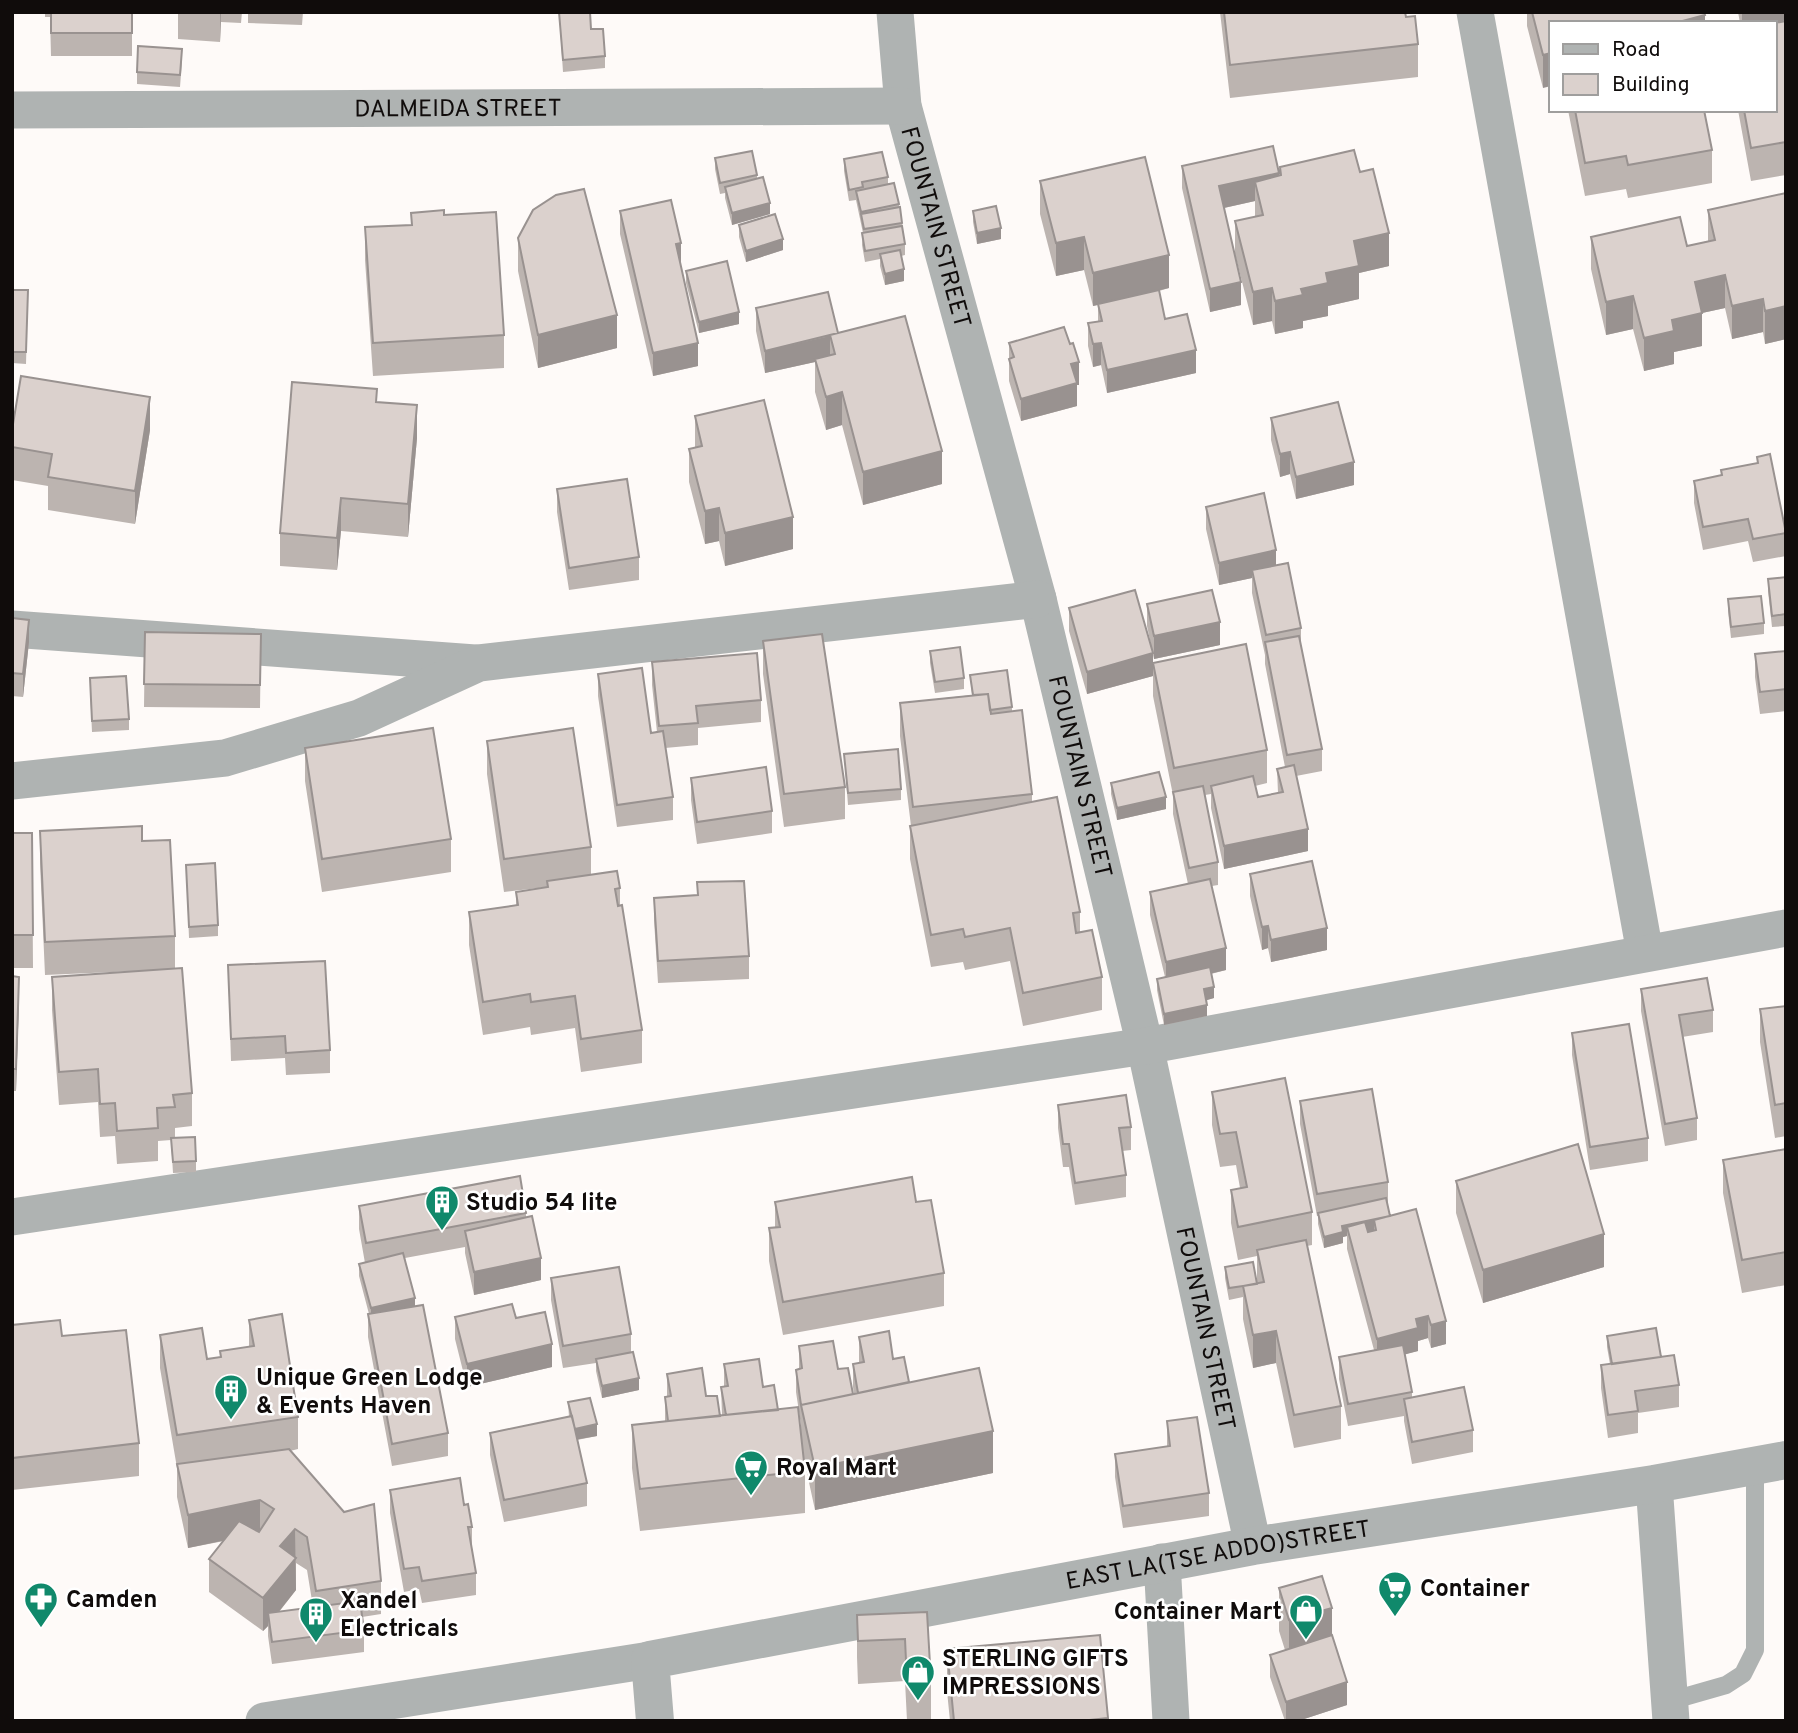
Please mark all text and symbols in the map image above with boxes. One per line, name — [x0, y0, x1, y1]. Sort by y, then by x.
legend — [1549, 21, 1777, 112]
text: Road — [1612, 37, 1661, 64]
text: Building — [1612, 72, 1690, 99]
street label: DALMEIDA STREET — [354, 95, 562, 125]
street label: FOUNTAIN STREET — [892, 124, 976, 332]
street label: FOUNTAIN STREET — [1040, 673, 1117, 881]
building icon: Studio 54 lite — [423, 1183, 461, 1232]
place label: Studio 54 lite — [466, 1189, 617, 1219]
street label: FOUNTAIN STREET — [1167, 1224, 1241, 1433]
place label: Unique Green Lodge & Events Haven — [256, 1364, 483, 1422]
building icon: Unique Green Lodge & Events Haven — [212, 1372, 250, 1421]
supermarket icon: Royal Mart — [732, 1448, 770, 1497]
place label: Royal Mart — [776, 1454, 897, 1484]
street label: EAST LA(TSE ADDO)STREET — [1064, 1515, 1373, 1598]
supermarket icon: Container — [1376, 1569, 1414, 1618]
place label: Container — [1420, 1575, 1530, 1605]
pharmacy icon: Camden — [22, 1580, 60, 1629]
place label: Camden — [66, 1586, 157, 1616]
place label: Xandel Electricals — [340, 1587, 459, 1645]
shop icon: Container Mart — [1287, 1592, 1325, 1641]
building icon: Xandel Electricals — [297, 1595, 335, 1644]
place label: Container Mart — [1114, 1598, 1282, 1628]
place label: STERLING GIFTS IMPRESSIONS — [942, 1645, 1129, 1703]
shop icon: STERLING GIFTS IMPRESSIONS — [899, 1653, 937, 1702]

